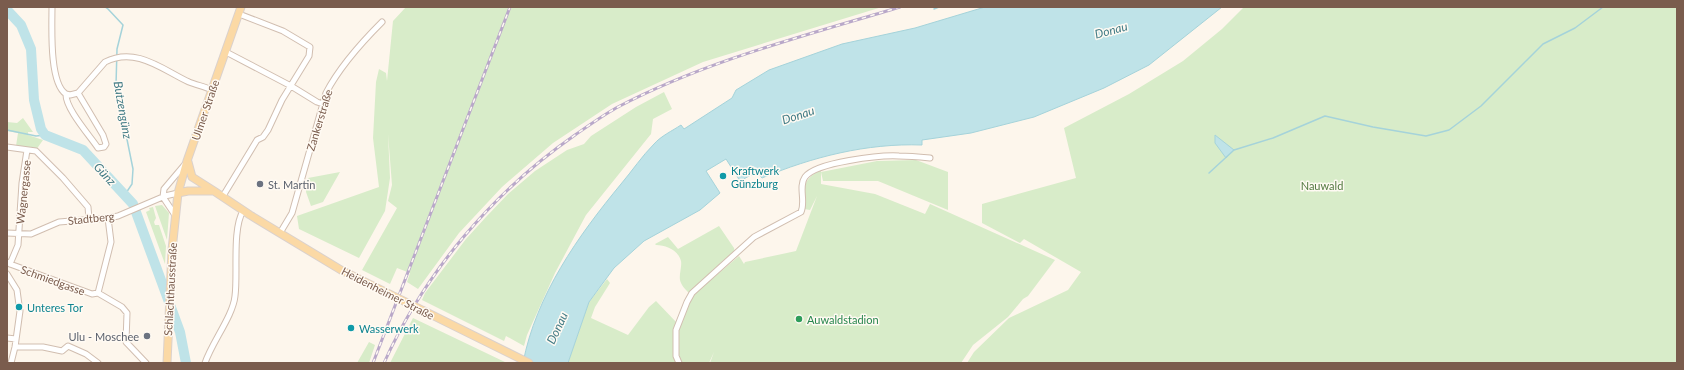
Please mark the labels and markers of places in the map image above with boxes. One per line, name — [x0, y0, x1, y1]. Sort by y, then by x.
place label: Kraftwerk Günzburg — [731, 164, 779, 190]
marker: Kraftwerk Günzburg — [718, 171, 728, 181]
place label: St. Martin — [268, 178, 316, 191]
marker: St. Martin — [255, 179, 265, 189]
place label: Unteres Tor — [27, 301, 83, 314]
marker: Unteres Tor — [14, 302, 24, 312]
place label: Auwaldstadion — [807, 313, 879, 326]
marker: Auwaldstadion — [794, 314, 804, 324]
place label: Wasserwerk — [359, 322, 419, 335]
marker: Wasserwerk — [346, 323, 356, 333]
place label: Ulu - Moschee — [69, 330, 139, 343]
marker: Ulu - Moschee — [142, 331, 152, 341]

